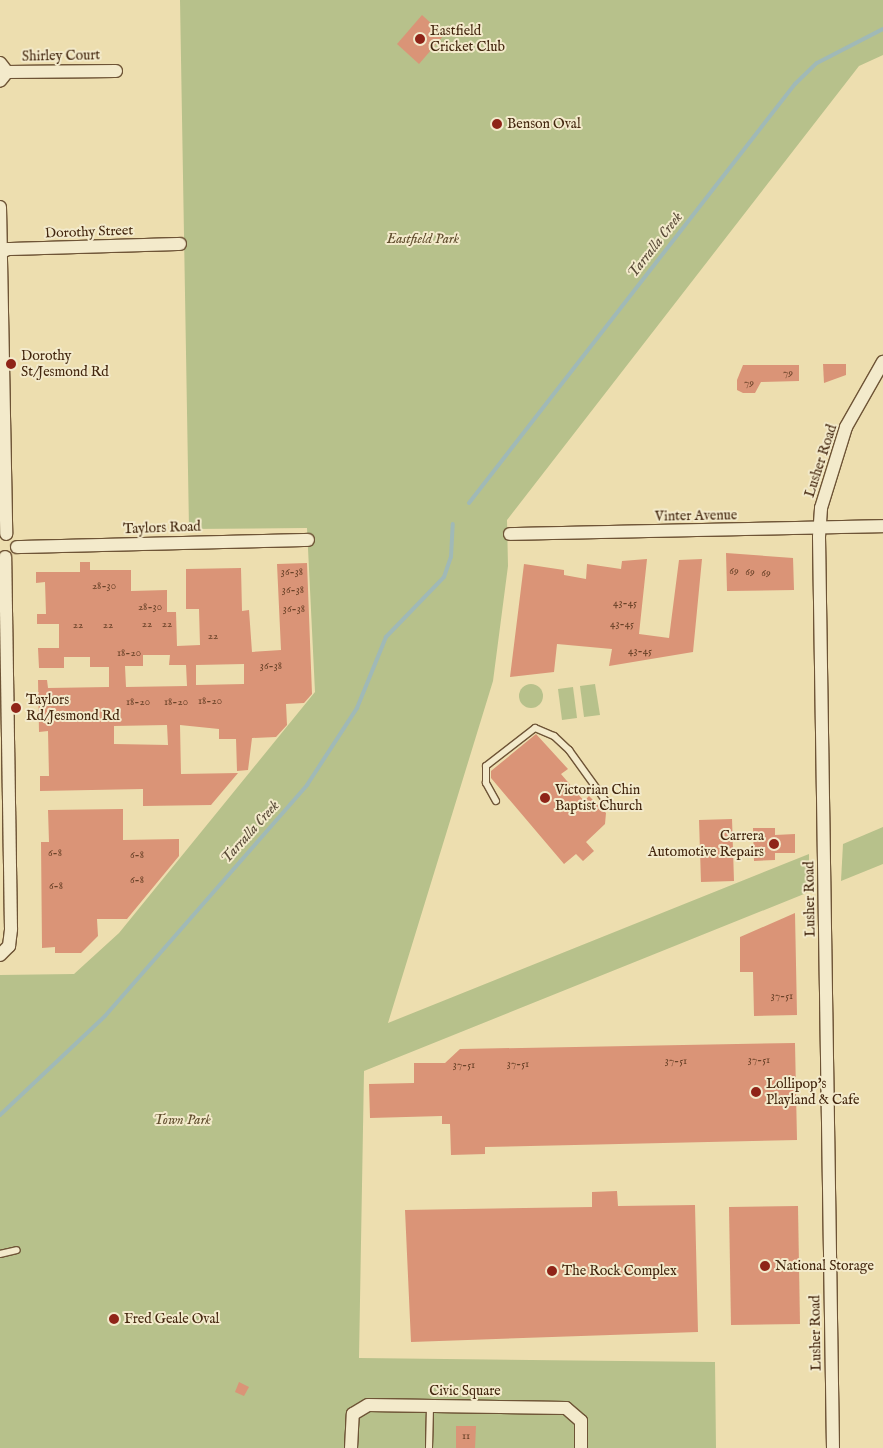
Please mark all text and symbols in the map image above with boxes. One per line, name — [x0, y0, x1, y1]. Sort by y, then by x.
place label: Eastfield Cricket Club — [430, 23, 505, 56]
marker: Eastfield Cricket Club — [414, 33, 426, 45]
street label: Shirley Court — [22, 47, 100, 65]
place label: Benson Oval — [507, 116, 581, 132]
marker: Benson Oval — [491, 118, 503, 130]
water label: Tarralla Creek — [624, 208, 686, 282]
street label: Dorothy Street — [45, 222, 133, 242]
park label: Eastfield Park — [387, 231, 459, 247]
place label: Dorothy St/Jesmond Rd — [21, 348, 109, 381]
marker: Dorothy St/Jesmond Rd — [5, 358, 17, 370]
house number: 79 — [783, 366, 793, 380]
house number: 79 — [744, 376, 754, 390]
street label: Lusher Road — [801, 422, 841, 500]
street label: Vinter Avenue — [655, 507, 737, 525]
street label: Taylors Road — [123, 518, 201, 538]
house number: 69 — [729, 564, 739, 578]
house number: 36-38 — [281, 565, 303, 579]
house number: 69 — [745, 565, 755, 579]
house number: 69 — [761, 566, 771, 580]
house number: 28-30 — [92, 579, 116, 593]
house number: 36-38 — [282, 583, 304, 597]
house number: 43-45 — [613, 596, 637, 610]
house number: 28-30 — [138, 600, 162, 614]
house number: 36-38 — [283, 602, 305, 616]
house number: 22 — [142, 617, 152, 631]
house number: 22 — [162, 617, 172, 631]
house number: 43-45 — [610, 617, 634, 631]
house number: 22 — [73, 618, 83, 632]
house number: 22 — [103, 618, 113, 632]
house number: 22 — [208, 629, 218, 643]
house number: 43-45 — [628, 644, 652, 658]
house number: 18-20 — [117, 646, 141, 660]
house number: 36-38 — [260, 659, 282, 673]
place label: Taylors Rd/Jesmond Rd — [26, 692, 120, 724]
house number: 18-20 — [198, 694, 222, 708]
house number: 18-20 — [126, 695, 150, 709]
house number: 18-20 — [164, 695, 188, 709]
marker: Taylors Rd/Jesmond Rd — [10, 702, 22, 714]
place label: Victorian Chin Baptist Church — [555, 782, 642, 814]
marker: Victorian Chin Baptist Church — [539, 792, 551, 804]
water label: Tarralla Creek — [217, 797, 283, 867]
place label: Carrera Automotive Repairs — [648, 828, 764, 860]
marker: Carrera Automotive Repairs — [768, 838, 780, 850]
house number: 6-8 — [48, 846, 62, 860]
house number: 6-8 — [130, 848, 144, 862]
street label: Lusher Road — [801, 861, 819, 937]
house number: 6-8 — [130, 873, 144, 887]
house number: 6-8 — [49, 879, 63, 893]
house number: 37-51 — [771, 989, 793, 1003]
house number: 37-51 — [748, 1053, 770, 1067]
house number: 37-51 — [665, 1054, 687, 1068]
house number: 37-51 — [507, 1057, 529, 1071]
house number: 37-51 — [453, 1058, 475, 1072]
place label: Lollipop's Playland & Cafe — [766, 1076, 860, 1108]
marker: Lollipop's Playland & Cafe — [750, 1086, 762, 1098]
park label: Town Park — [153, 1112, 211, 1128]
place label: National Storage — [775, 1258, 874, 1274]
marker: National Storage — [759, 1260, 771, 1272]
place label: The Rock Complex — [562, 1263, 677, 1279]
marker: The Rock Complex — [546, 1265, 558, 1277]
street label: Lusher Road — [807, 1295, 825, 1371]
place label: Fred Geale Oval — [124, 1311, 219, 1327]
marker: Fred Geale Oval — [108, 1313, 120, 1325]
street label: Civic Square — [429, 1383, 501, 1399]
house number: 11 — [462, 1429, 470, 1443]

